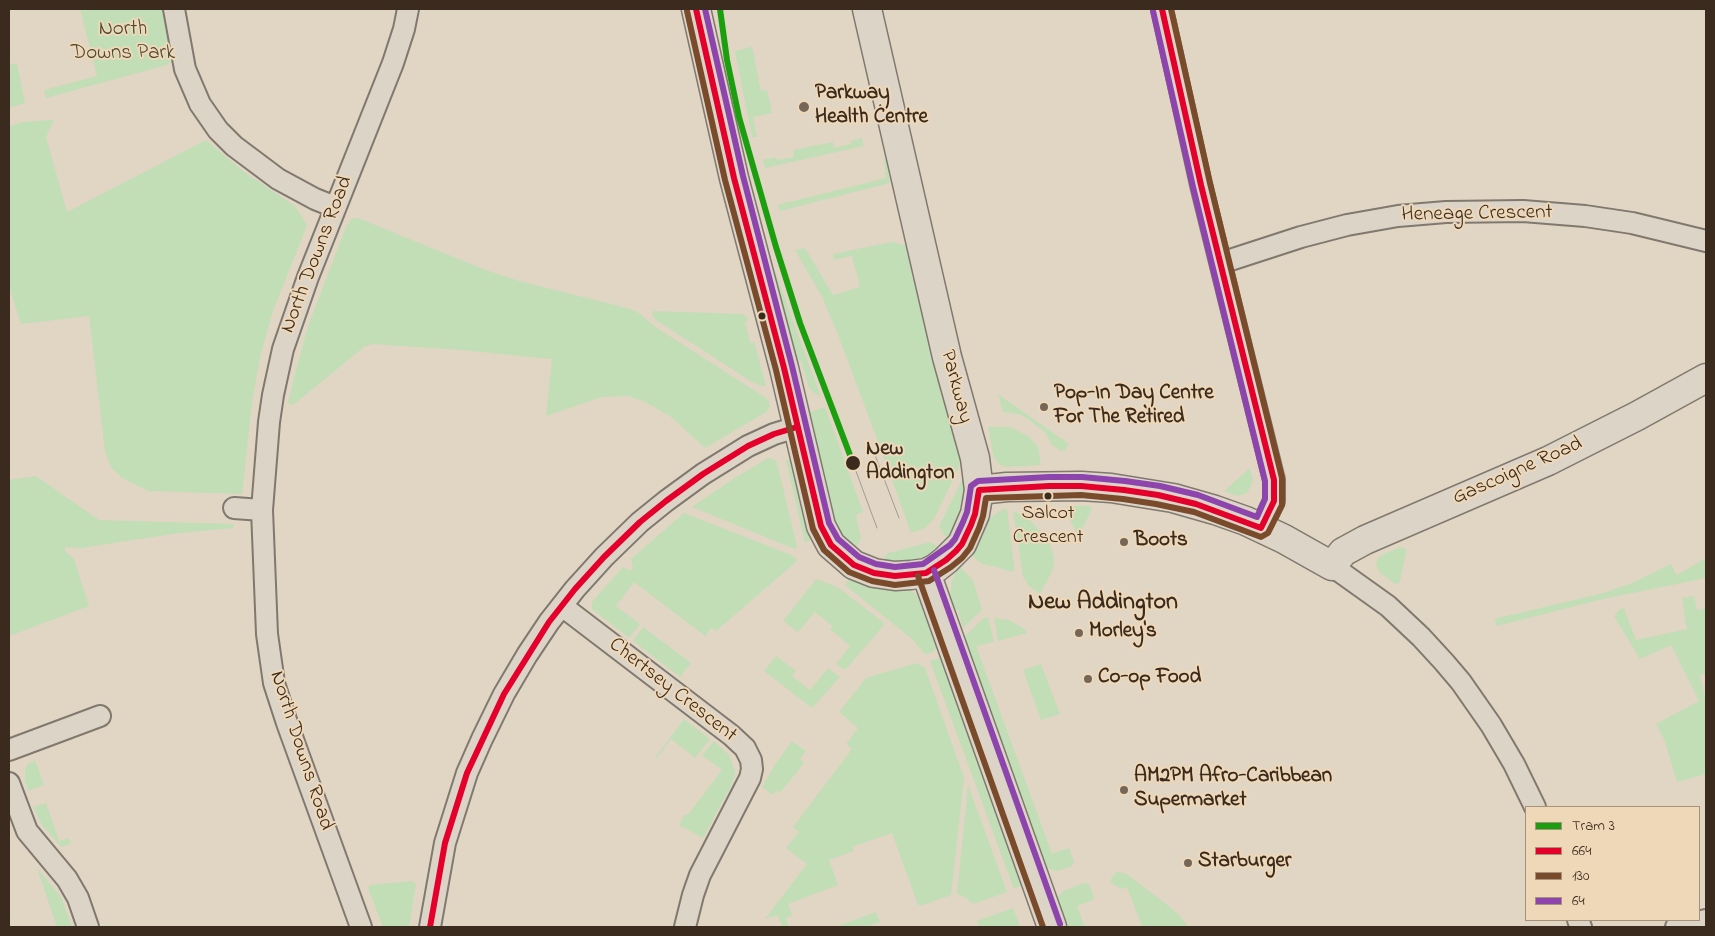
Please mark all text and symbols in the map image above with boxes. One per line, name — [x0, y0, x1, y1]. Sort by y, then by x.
park label: North Downs Park — [71, 18, 175, 68]
place label: Parkway Health Centre — [815, 82, 928, 132]
marker: Parkway Health Centre — [797, 100, 811, 114]
street label: North Downs Road — [276, 173, 360, 337]
street label: Heneage Crescent — [1401, 201, 1553, 229]
unlabelled marker — [757, 311, 767, 321]
street label: Parkway — [933, 348, 977, 426]
place label: Pop-In Day Centre For The Retired — [1054, 382, 1214, 432]
marker: Pop-In Day Centre For The Retired — [1038, 401, 1050, 413]
street label: Gascoigne Road — [1449, 432, 1587, 512]
place label: New Addington — [866, 438, 954, 488]
marker: New Addington — [844, 454, 862, 472]
marker: Salcot Crescent — [1043, 491, 1053, 501]
place label: Salcot Crescent — [1013, 503, 1083, 550]
place label: Boots — [1134, 529, 1188, 555]
marker: Boots — [1118, 536, 1130, 548]
district label: New Addington — [1028, 590, 1178, 618]
place label: Morley's — [1089, 620, 1157, 646]
marker: Morley's — [1073, 627, 1085, 639]
street label: Chertsey Crescent — [603, 633, 741, 749]
place label: Co-op Food — [1098, 666, 1201, 692]
street label: North Downs Road — [262, 668, 338, 834]
marker: Co-op Food — [1082, 673, 1094, 685]
place label: AM2PM Afro-Caribbean Supermarket — [1134, 765, 1332, 815]
marker: AM2PM Afro-Caribbean Supermarket — [1118, 784, 1130, 796]
legend — [1525, 806, 1700, 921]
text: Tram 3 — [1572, 815, 1615, 837]
text: 664 — [1572, 840, 1591, 862]
place label: Starburger — [1198, 850, 1291, 876]
marker: Starburger — [1182, 857, 1194, 869]
text: 130 — [1572, 865, 1589, 887]
text: 64 — [1572, 890, 1585, 912]

